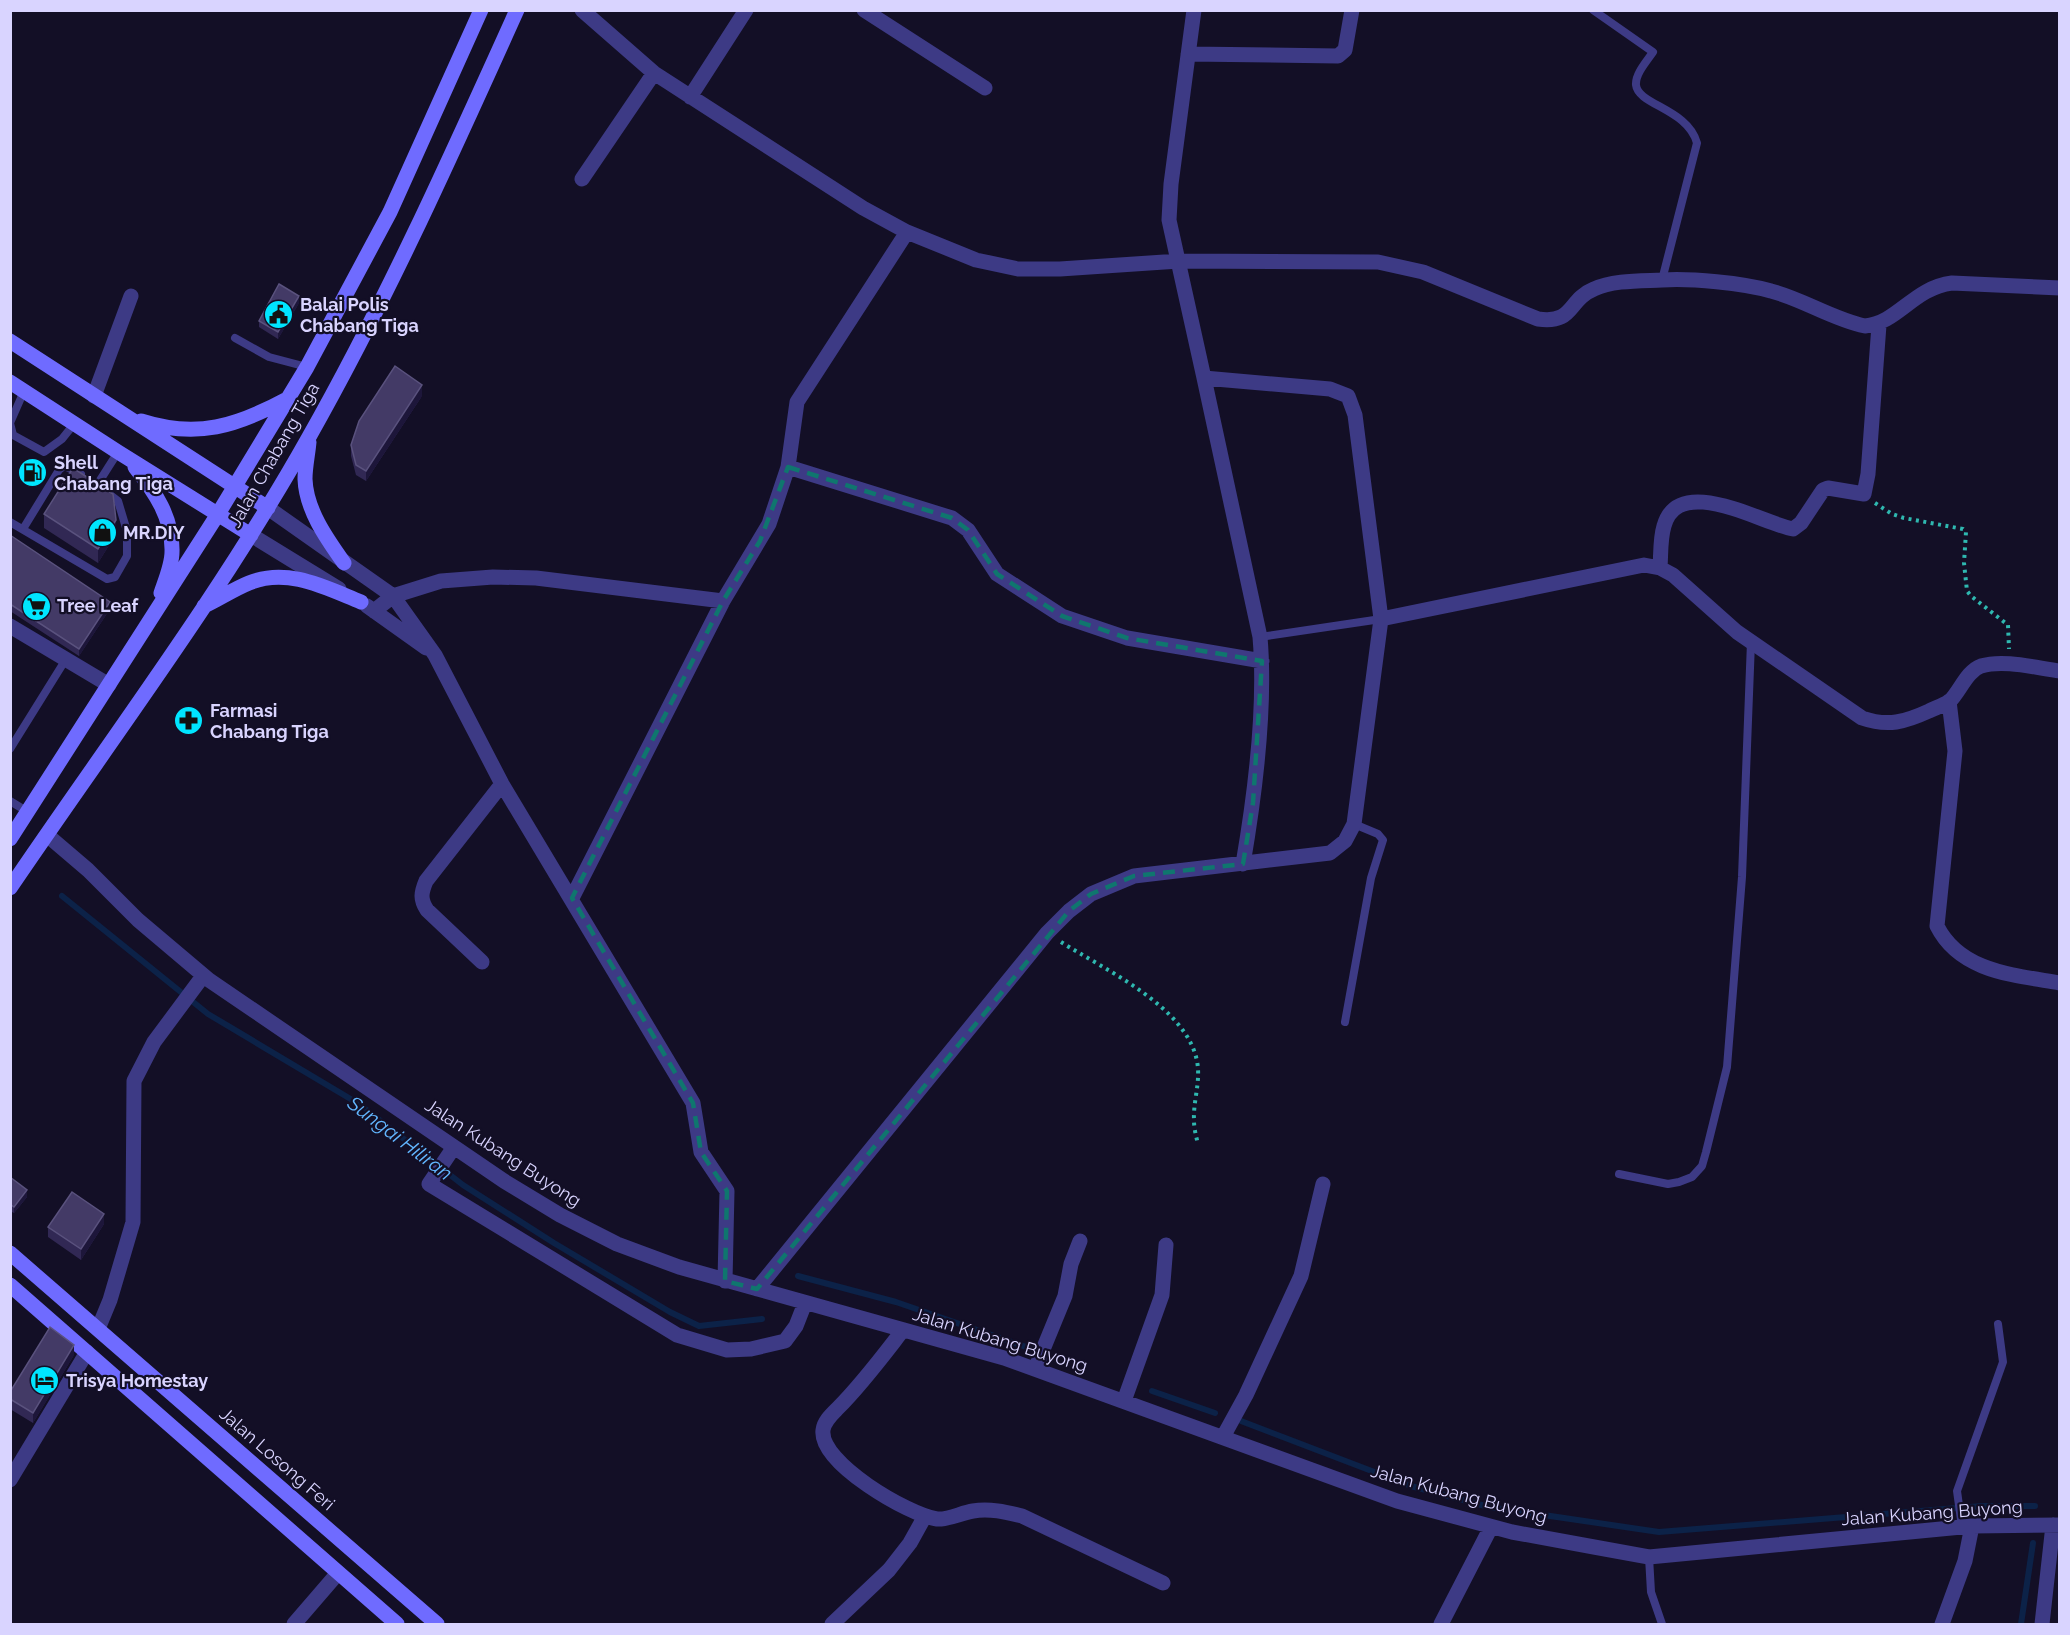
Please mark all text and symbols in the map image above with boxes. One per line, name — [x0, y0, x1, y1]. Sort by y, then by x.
place label: Balai Polis Chabang Tiga — [300, 294, 419, 336]
public building icon: Balai Polis Chabang Tiga — [263, 299, 295, 331]
street label: Jalan Chabang Tiga — [224, 379, 323, 531]
place label: Shell Chabang Tiga — [54, 452, 173, 494]
fuel station icon: Shell Chabang Tiga — [17, 457, 49, 489]
shop icon: MR.DIY — [86, 517, 118, 549]
place label: MR.DIY — [123, 522, 185, 543]
supermarket icon: Tree Leaf — [20, 590, 52, 622]
place label: Tree Leaf — [57, 595, 139, 616]
place label: Farmasi Chabang Tiga — [210, 700, 329, 742]
pharmacy icon: Farmasi Chabang Tiga — [173, 705, 205, 737]
water label: Sungai Hiliran — [342, 1090, 457, 1185]
street label: Jalan Kubang Buyong — [421, 1094, 585, 1211]
street label: Jalan Kubang Buyong — [910, 1303, 1090, 1376]
hotel icon: Trisya Homestay — [29, 1365, 61, 1397]
place label: Trisya Homestay — [66, 1370, 208, 1391]
street label: Jalan Losong Feri — [216, 1403, 339, 1514]
street label: Jalan Kubang Buyong — [1369, 1460, 1550, 1527]
street label: Jalan Kubang Buyong — [1841, 1496, 2023, 1529]

